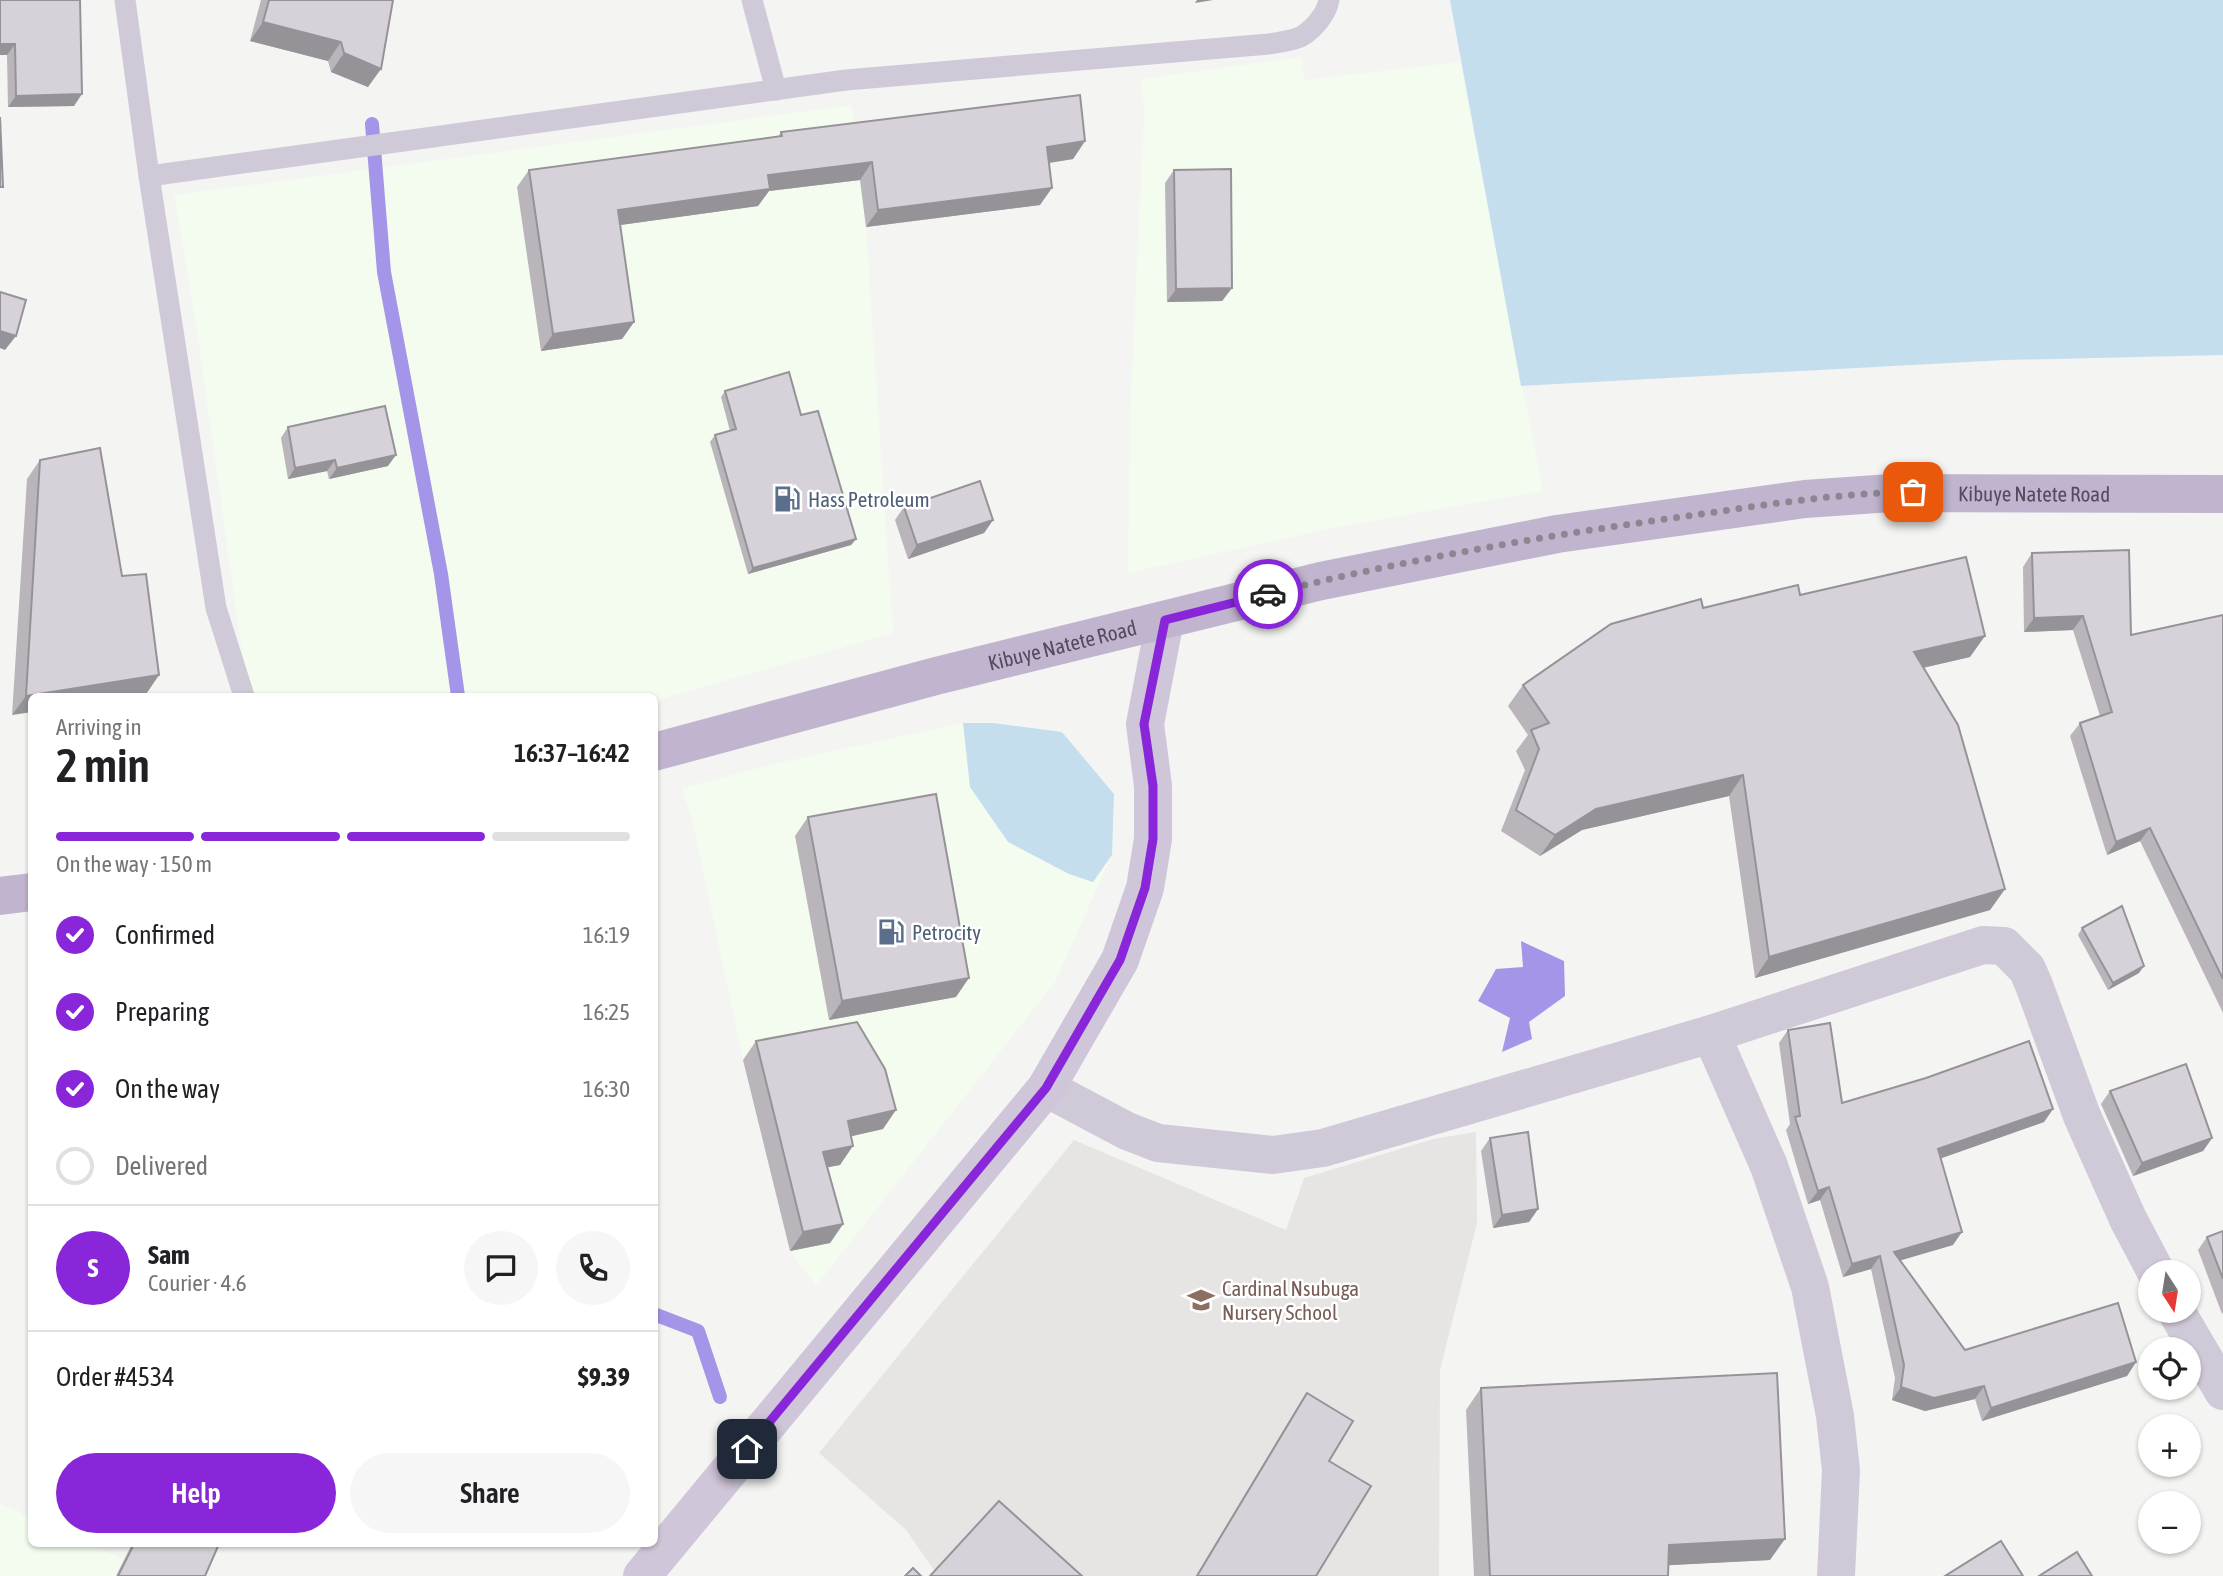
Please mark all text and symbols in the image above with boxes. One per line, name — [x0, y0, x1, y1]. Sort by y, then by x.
pin — [1883, 462, 1943, 522]
icon: bag — [1894, 473, 1932, 511]
street label: Kibuye Natete Road — [1958, 481, 2110, 506]
fuel station icon: Hass Petroleum — [772, 484, 802, 514]
place label: Hass Petroleum — [808, 487, 930, 511]
courier — [1233, 559, 1303, 629]
icon: car — [1249, 575, 1287, 613]
street label: Kibuye Natete Road — [985, 615, 1139, 675]
text: Arriving in — [56, 714, 142, 740]
text: 16:37–16:42 — [514, 738, 630, 768]
text: 2 min — [56, 739, 150, 792]
text: On the way · 150 m — [56, 851, 212, 877]
icon: check — [56, 916, 94, 954]
fuel station icon: Petrocity — [876, 917, 906, 947]
text: Confirmed — [115, 920, 215, 950]
place label: Petrocity — [912, 920, 981, 944]
text: 16:19 — [583, 922, 630, 948]
icon: check — [56, 993, 94, 1031]
text: Preparing — [115, 997, 209, 1027]
text: 16:25 — [583, 999, 630, 1025]
icon: check — [56, 1070, 94, 1108]
text: On the way — [115, 1074, 220, 1104]
text: 16:30 — [583, 1076, 630, 1102]
text: Delivered — [115, 1151, 208, 1181]
button: chat — [464, 1231, 538, 1305]
button: phone — [556, 1231, 630, 1305]
text: Sam — [148, 1240, 190, 1270]
text: S — [88, 1253, 98, 1283]
north arrow — [2138, 1260, 2202, 1323]
map controls — [2138, 1260, 2201, 1554]
text: Courier · 4.6 — [148, 1270, 247, 1296]
place label: Cardinal Nsubuga Nursery School — [1222, 1276, 1359, 1324]
school or university icon: Cardinal Nsubuga Nursery School — [1186, 1285, 1216, 1315]
button: locate — [2138, 1337, 2201, 1400]
text: Order #4534 — [56, 1362, 175, 1392]
text: $9.39 — [578, 1362, 630, 1392]
button: + — [2138, 1414, 2201, 1477]
pin — [717, 1419, 777, 1479]
icon: home — [728, 1430, 766, 1468]
button: Help — [56, 1453, 336, 1533]
button: Share — [350, 1453, 630, 1533]
button: − — [2138, 1491, 2201, 1554]

